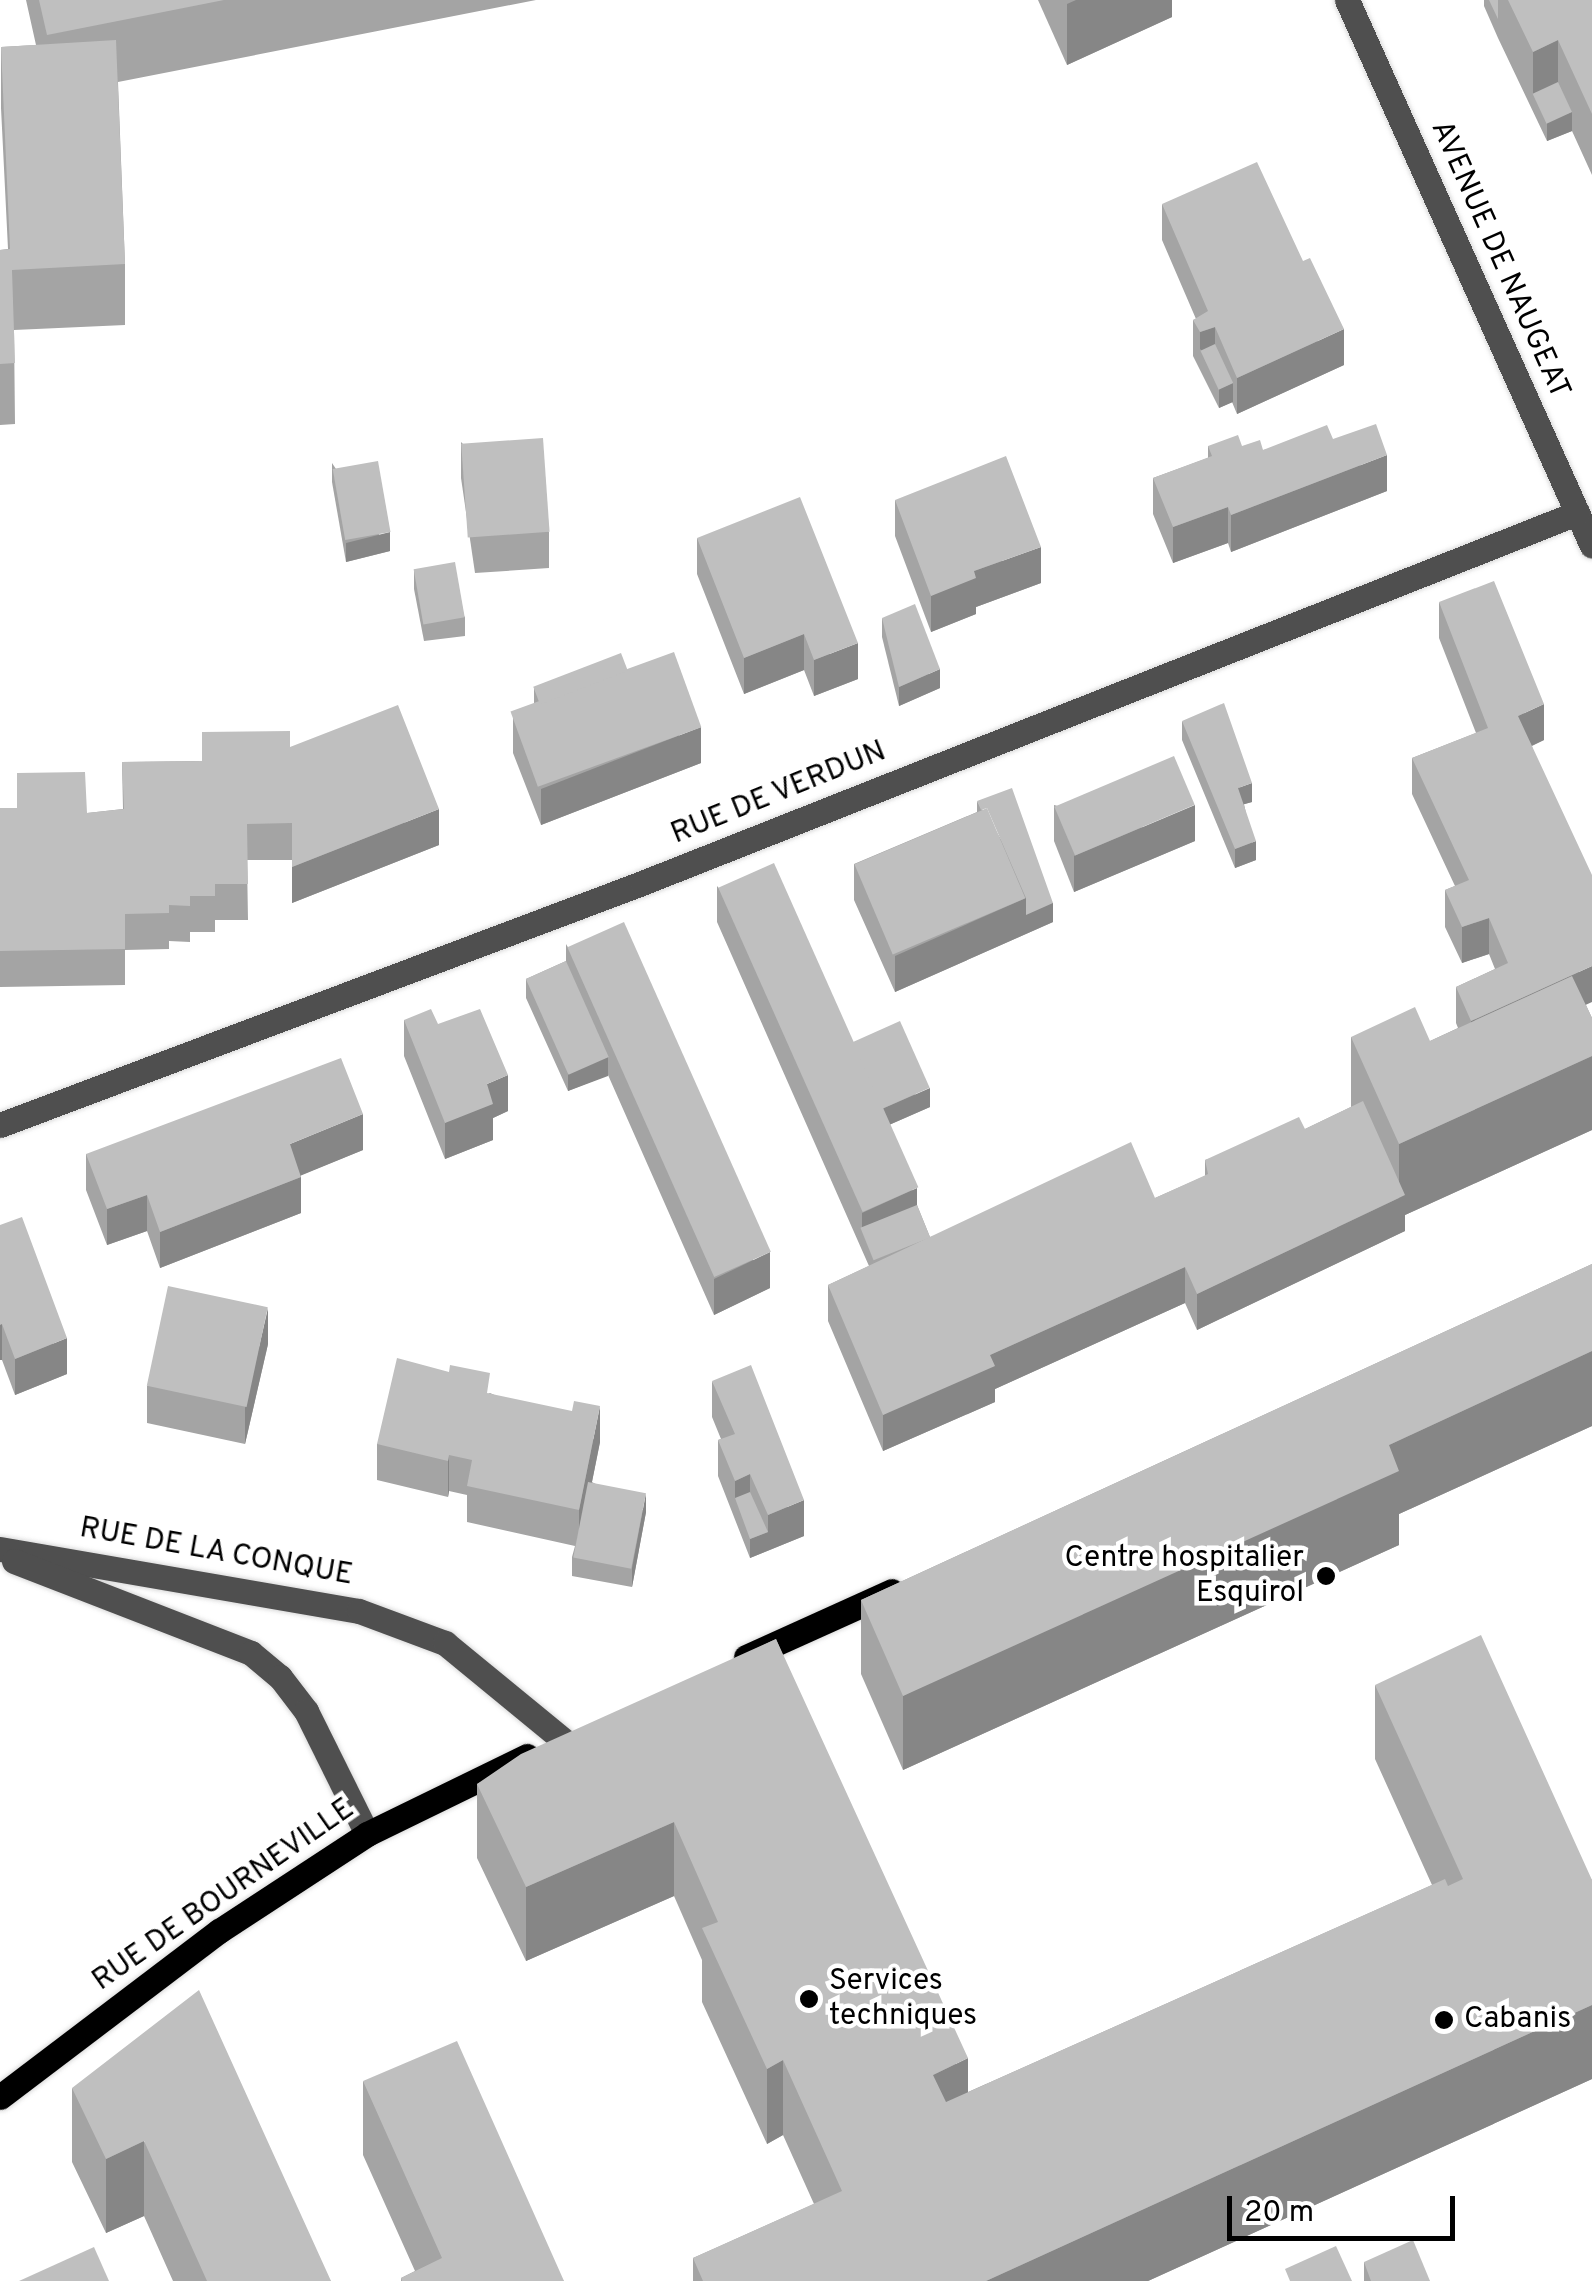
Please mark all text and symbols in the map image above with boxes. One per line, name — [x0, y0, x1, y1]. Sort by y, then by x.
street label: AVENUE DE NAUGEAT — [1421, 115, 1577, 405]
street label: RUE DE VERDUN — [666, 734, 892, 854]
street label: RUE DE LA CONQUE — [76, 1511, 356, 1595]
place label: Centre hospitalier Esquirol — [1064, 1541, 1304, 1612]
marker: Centre hospitalier Esquirol — [1313, 1563, 1339, 1589]
street label: RUE DE BOURNEVILLE — [86, 1792, 362, 2000]
place label: Services techniques — [829, 1964, 977, 2034]
marker: Services techniques — [798, 1988, 820, 2010]
place label: Cabanis — [1464, 2002, 1571, 2038]
marker: Cabanis — [1433, 2009, 1455, 2031]
scale bar — [1232, 2176, 1460, 2238]
text: 20 m — [1244, 2195, 1314, 2232]

